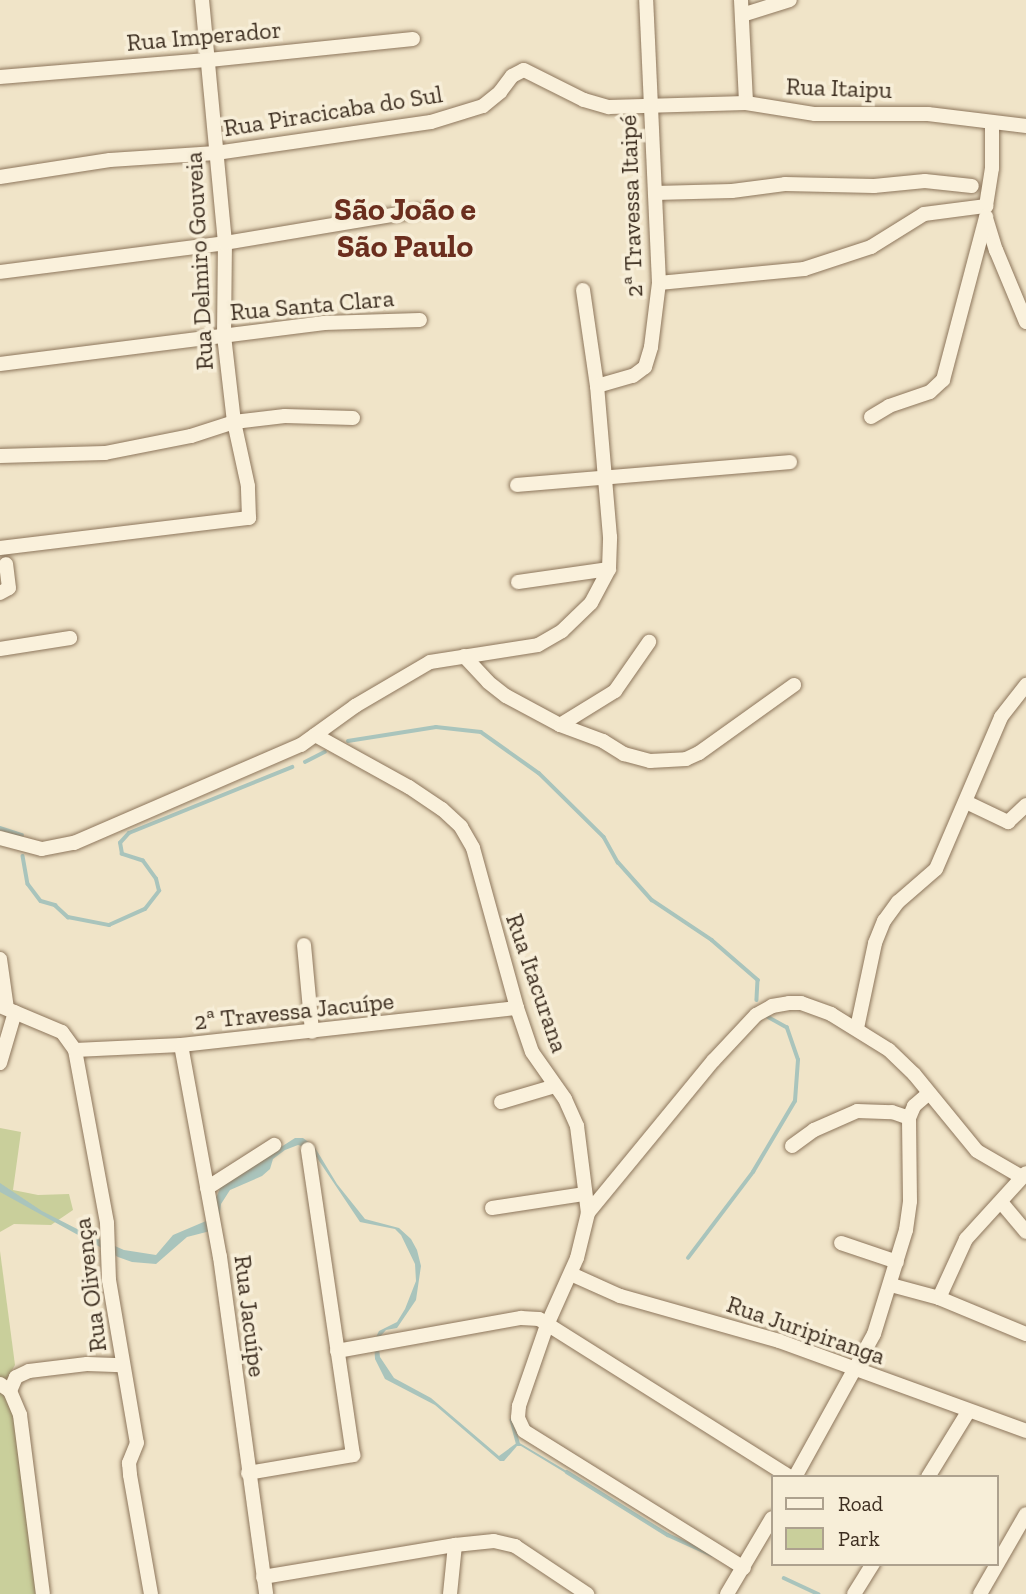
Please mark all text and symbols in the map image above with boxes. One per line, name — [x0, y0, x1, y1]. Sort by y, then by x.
street label: Rua Imperador — [125, 15, 283, 57]
street label: Rua Itaipu — [785, 72, 893, 104]
street label: Rua Piracicaba do Sul — [221, 79, 445, 143]
street label: 2ª Travessa Itaipé — [613, 114, 649, 298]
street label: Rua Delmiro Gouveia — [179, 151, 219, 371]
district label: São João e São Paulo — [334, 191, 476, 266]
street label: Rua Santa Clara — [229, 283, 395, 327]
street label: Rua Itacurana — [500, 910, 574, 1056]
street label: 2ª Travessa Jacuípe — [192, 986, 396, 1036]
street label: Rua Olivença — [67, 1216, 113, 1354]
street label: Rua Jacuípe — [228, 1253, 272, 1379]
street label: Rua Juripiranga — [723, 1289, 889, 1371]
legend — [771, 1475, 998, 1566]
text: Road — [838, 1491, 883, 1516]
text: Park — [838, 1526, 880, 1551]

